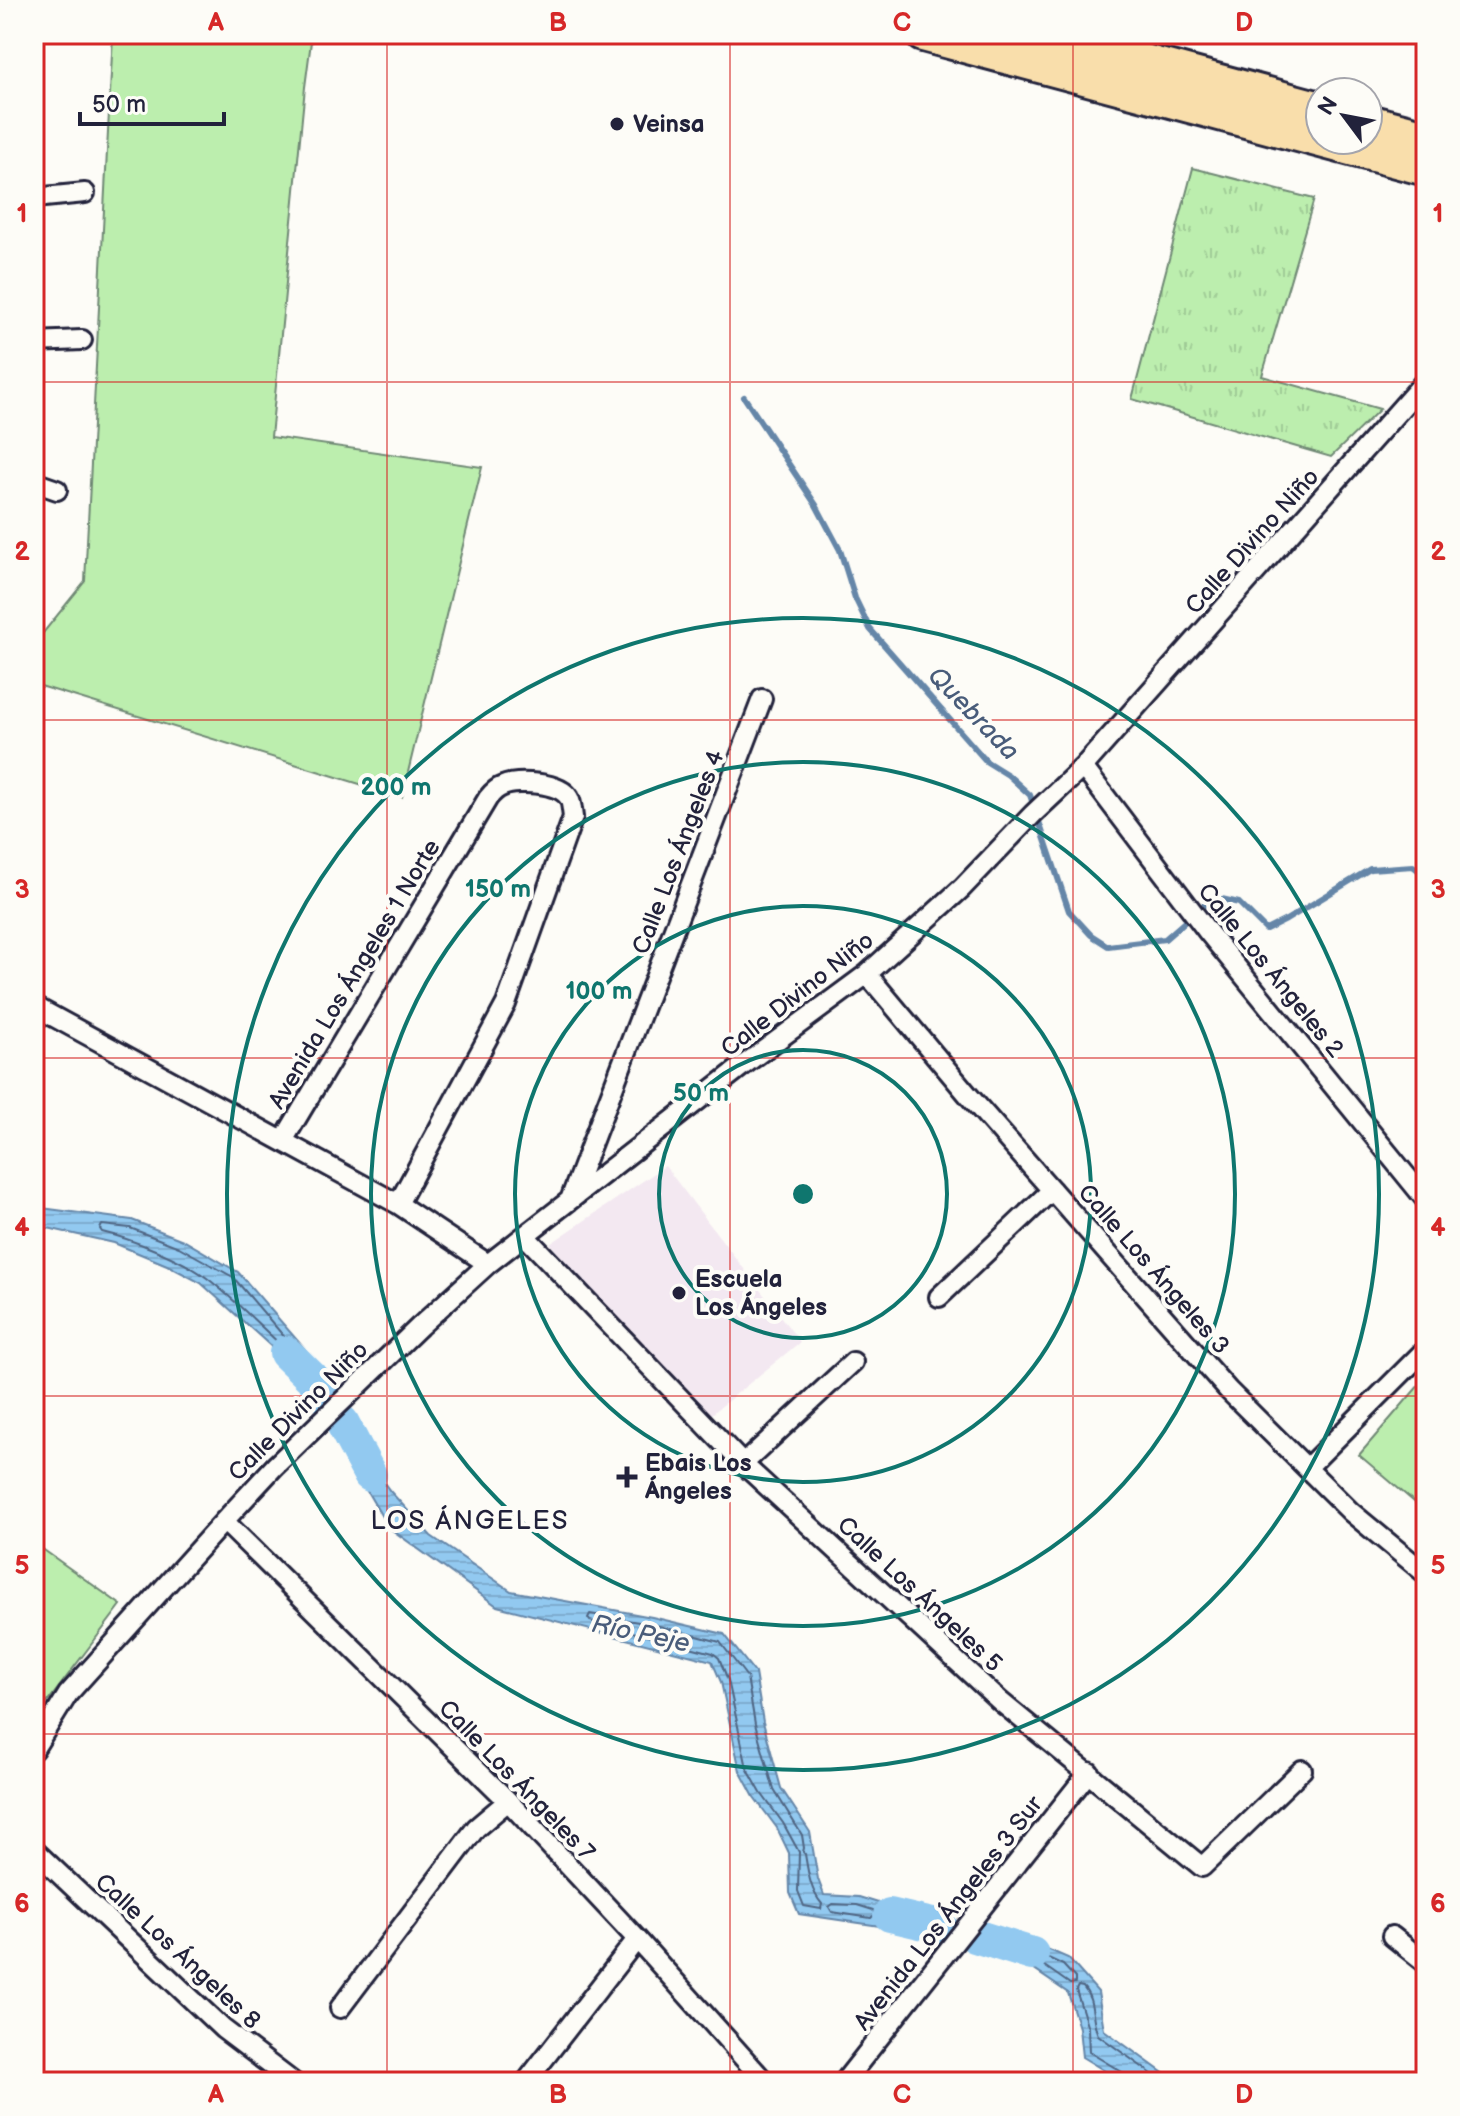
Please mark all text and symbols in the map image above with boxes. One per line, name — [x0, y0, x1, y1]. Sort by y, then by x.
text: A — [207, 8, 224, 39]
text: B — [549, 8, 567, 39]
text: C — [893, 8, 911, 39]
text: D — [1235, 8, 1253, 39]
scale bar — [80, 76, 224, 126]
north arrow — [1304, 76, 1384, 156]
text: 50 m — [92, 90, 146, 119]
text: N — [1312, 92, 1344, 120]
place label: Veinsa — [633, 110, 705, 139]
marker: Veinsa — [608, 115, 626, 133]
text: 1 — [17, 199, 27, 230]
text: 1 — [1433, 199, 1443, 230]
street label: Calle Divino Niño — [1179, 463, 1325, 620]
text: 2 — [14, 537, 30, 568]
text: 2 — [1430, 537, 1446, 568]
water label: Quebrada — [921, 661, 1025, 767]
street label: Calle Los Ángeles 4 — [625, 746, 731, 958]
text: 200 m — [361, 773, 431, 802]
street label: Avenida Los Ángeles 1 Norte — [262, 834, 446, 1114]
text: 3 — [14, 875, 30, 906]
text: 150 m — [465, 875, 531, 904]
text: 3 — [1430, 875, 1446, 906]
street label: Calle Los Ángeles 2 — [1192, 877, 1350, 1063]
street label: Calle Divino Niño — [715, 926, 879, 1063]
text: 100 m — [566, 977, 632, 1006]
text: 50 m — [673, 1079, 729, 1108]
street label: Calle Los Ángeles 3 — [1072, 1178, 1236, 1360]
centre of rings — [789, 1180, 817, 1208]
text: 4 — [14, 1213, 30, 1244]
text: 4 — [1430, 1213, 1446, 1244]
place label: Escuela Los Ángeles — [695, 1265, 827, 1322]
marker: Escuela Los Ángeles — [670, 1284, 688, 1302]
street label: Calle Divino Niño — [222, 1335, 374, 1487]
place label: Ebais Los Ángeles — [644, 1449, 752, 1506]
marker: Ebais Los Ángeles — [616, 1466, 638, 1488]
district label: LOS ÁNGELES — [371, 1504, 569, 1537]
street label: Calle Los Ángeles 5 — [831, 1510, 1009, 1678]
text: 5 — [14, 1551, 30, 1582]
text: 5 — [1430, 1551, 1446, 1582]
water label: Río Peje — [589, 1609, 693, 1660]
street label: Calle Los Ángeles 7 — [432, 1693, 602, 1867]
street label: Avenida Los Ángeles 3 Sur — [847, 1790, 1049, 2036]
street label: Calle Los Ángeles 8 — [89, 1867, 267, 2035]
text: 6 — [14, 1889, 30, 1920]
text: 6 — [1430, 1889, 1446, 1920]
text: A — [207, 2080, 224, 2111]
text: B — [549, 2080, 567, 2111]
text: C — [893, 2080, 911, 2111]
text: D — [1235, 2080, 1253, 2111]

